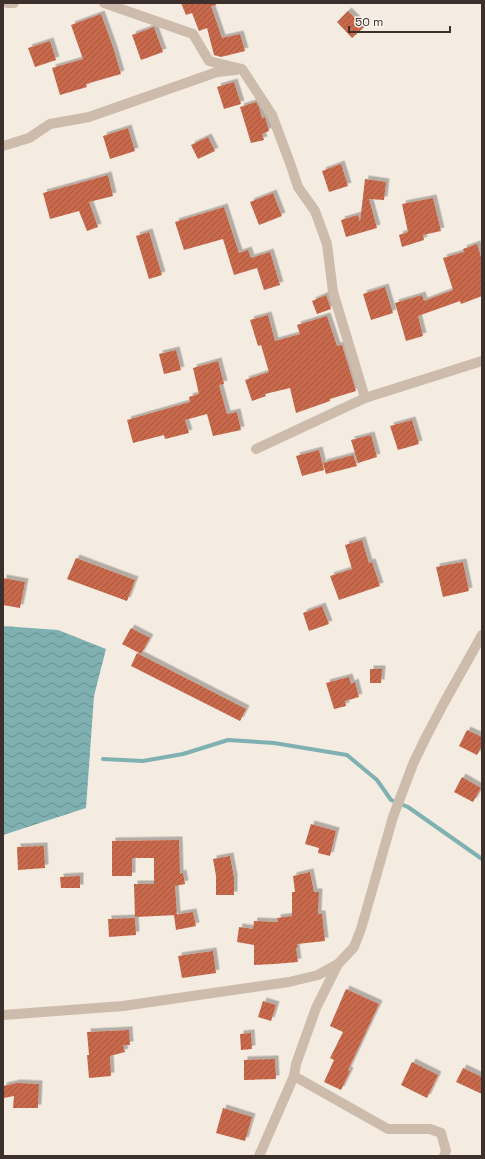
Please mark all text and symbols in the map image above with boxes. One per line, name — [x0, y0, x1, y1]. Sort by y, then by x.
scale bar — [349, 8, 450, 34]
text: 50 m — [355, 14, 383, 30]

